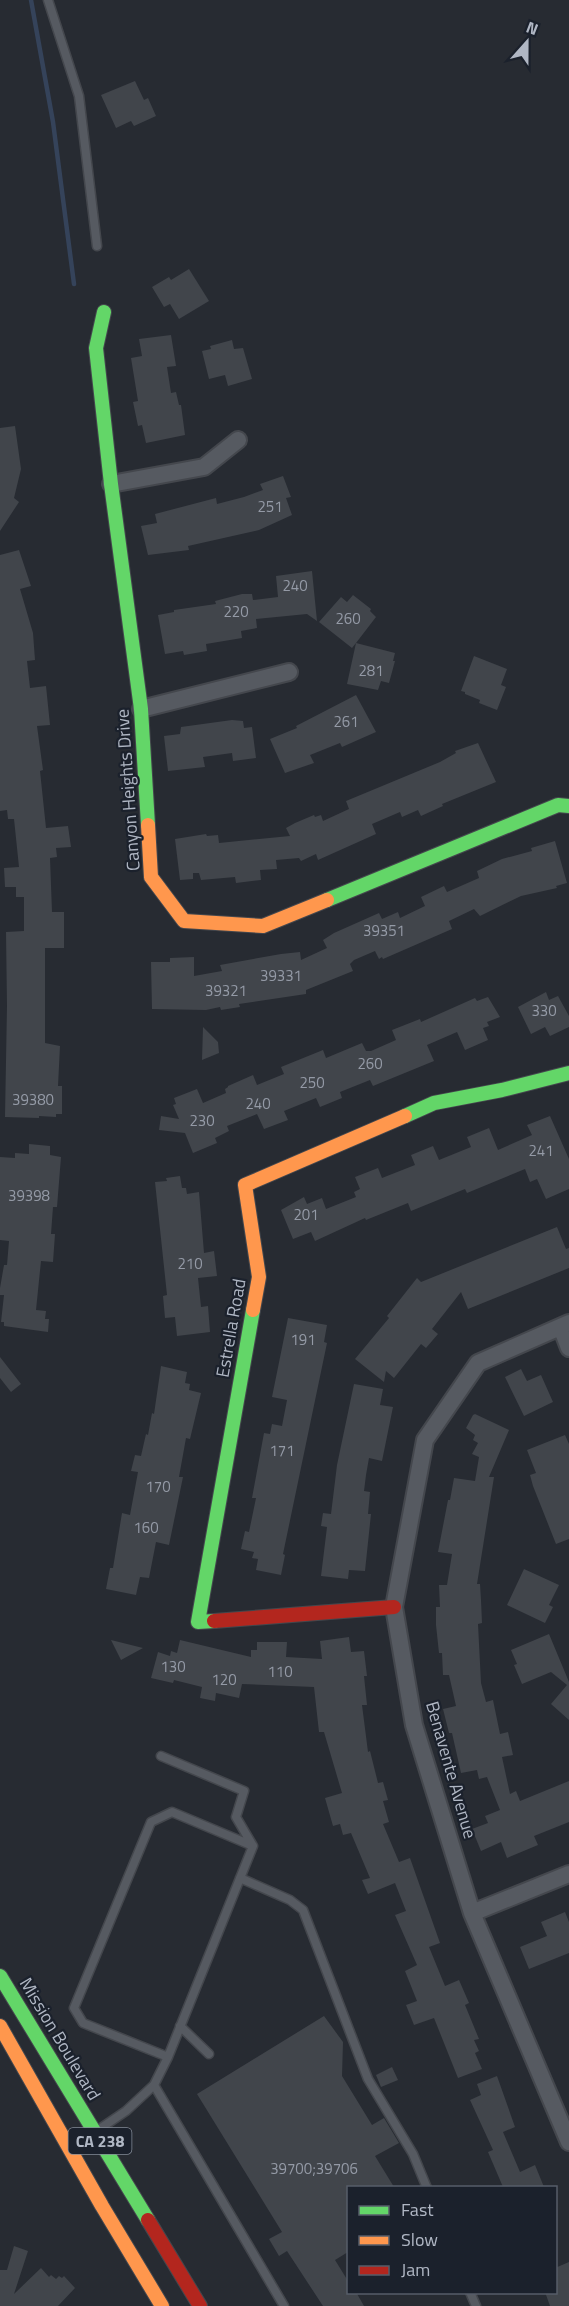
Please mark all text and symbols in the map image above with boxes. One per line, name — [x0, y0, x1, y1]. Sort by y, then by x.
north arrow — [497, 12, 557, 72]
text: N — [523, 15, 542, 41]
house number: 251 — [257, 495, 283, 518]
house number: 240 — [282, 574, 308, 597]
house number: 220 — [223, 600, 249, 623]
house number: 260 — [335, 607, 361, 630]
house number: 281 — [358, 659, 384, 682]
street label: Canyon Heights Drive — [108, 708, 147, 872]
house number: 261 — [333, 710, 359, 733]
house number: 39351 — [363, 919, 405, 942]
house number: 39331 — [260, 964, 302, 987]
house number: 39321 — [205, 979, 247, 1002]
house number: 330 — [531, 999, 557, 1022]
house number: 260 — [357, 1052, 383, 1075]
house number: 250 — [299, 1071, 325, 1094]
house number: 39380 — [12, 1088, 54, 1111]
house number: 240 — [245, 1092, 271, 1115]
house number: 230 — [189, 1109, 215, 1132]
house number: 241 — [528, 1139, 554, 1162]
house number: 39398 — [8, 1184, 50, 1207]
house number: 201 — [293, 1203, 319, 1226]
house number: 210 — [177, 1252, 203, 1275]
street label: Estrella Road — [209, 1276, 252, 1380]
house number: 191 — [290, 1328, 316, 1351]
house number: 171 — [269, 1439, 295, 1462]
house number: 170 — [145, 1475, 171, 1498]
house number: 160 — [133, 1516, 159, 1539]
house number: 130 — [160, 1655, 186, 1678]
house number: 110 — [267, 1660, 293, 1683]
house number: 120 — [211, 1668, 237, 1691]
street label: Benavente Avenue — [419, 1698, 484, 1842]
street label: Mission Boulevard — [13, 1972, 108, 2105]
road number: CA 238 — [68, 2128, 132, 2154]
house number: 39700;39706 — [270, 2157, 358, 2180]
legend — [347, 2186, 557, 2294]
text: Fast — [401, 2196, 434, 2223]
text: Slow — [401, 2226, 438, 2253]
text: Jam — [401, 2256, 430, 2283]

